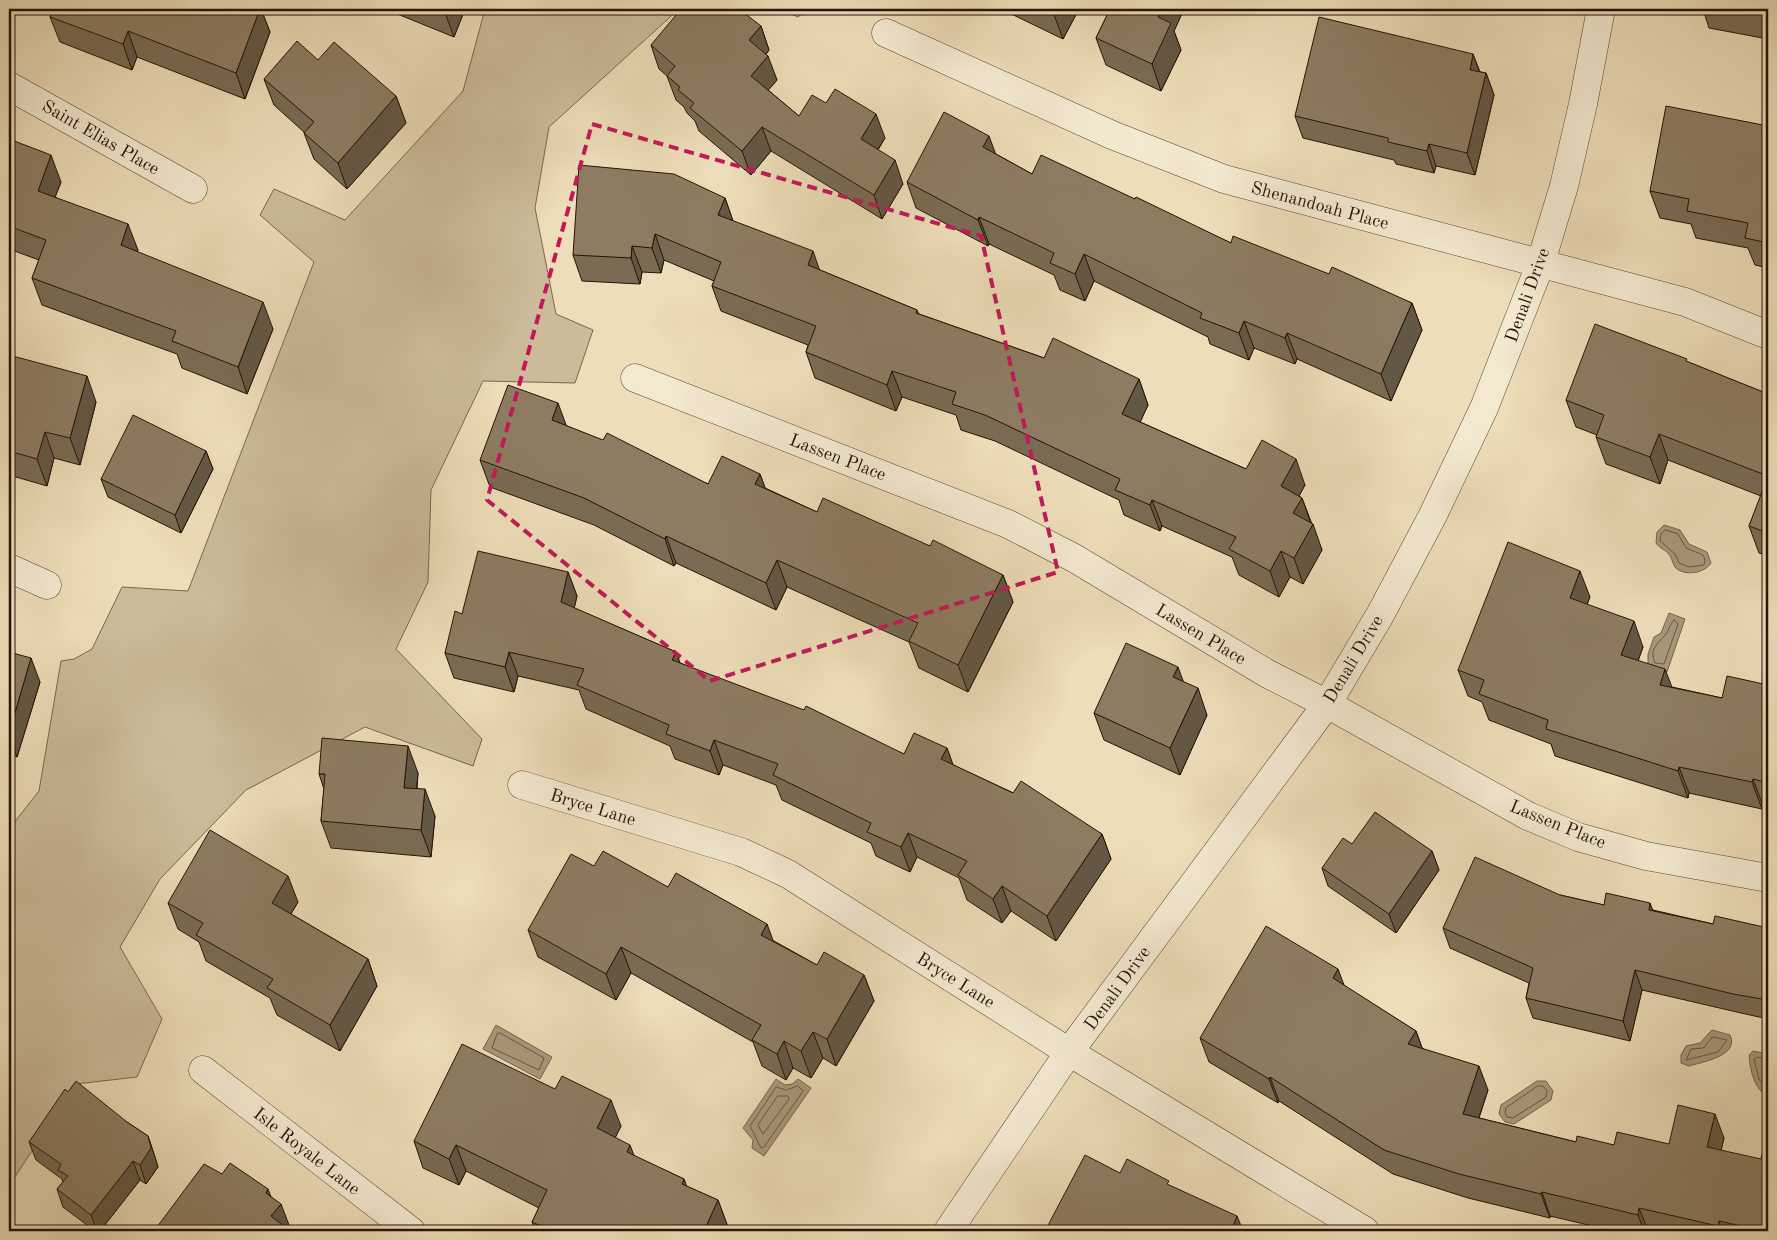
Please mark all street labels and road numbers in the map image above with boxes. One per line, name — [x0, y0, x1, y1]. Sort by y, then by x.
street label: Saint Elias Place — [39, 97, 162, 179]
street label: Shenandoah Place — [1249, 179, 1391, 233]
street label: Denali Drive — [1503, 246, 1553, 345]
street label: Lassen Place — [787, 431, 888, 485]
street label: Lassen Place — [1152, 601, 1249, 669]
street label: Denali Drive — [1321, 612, 1387, 707]
street label: Bryce Lane — [548, 786, 638, 830]
street label: Lassen Place — [1507, 798, 1608, 852]
street label: Denali Drive — [1081, 943, 1154, 1034]
street label: Bryce Lane — [913, 950, 998, 1012]
street label: Isle Royale Lane — [250, 1105, 363, 1199]

